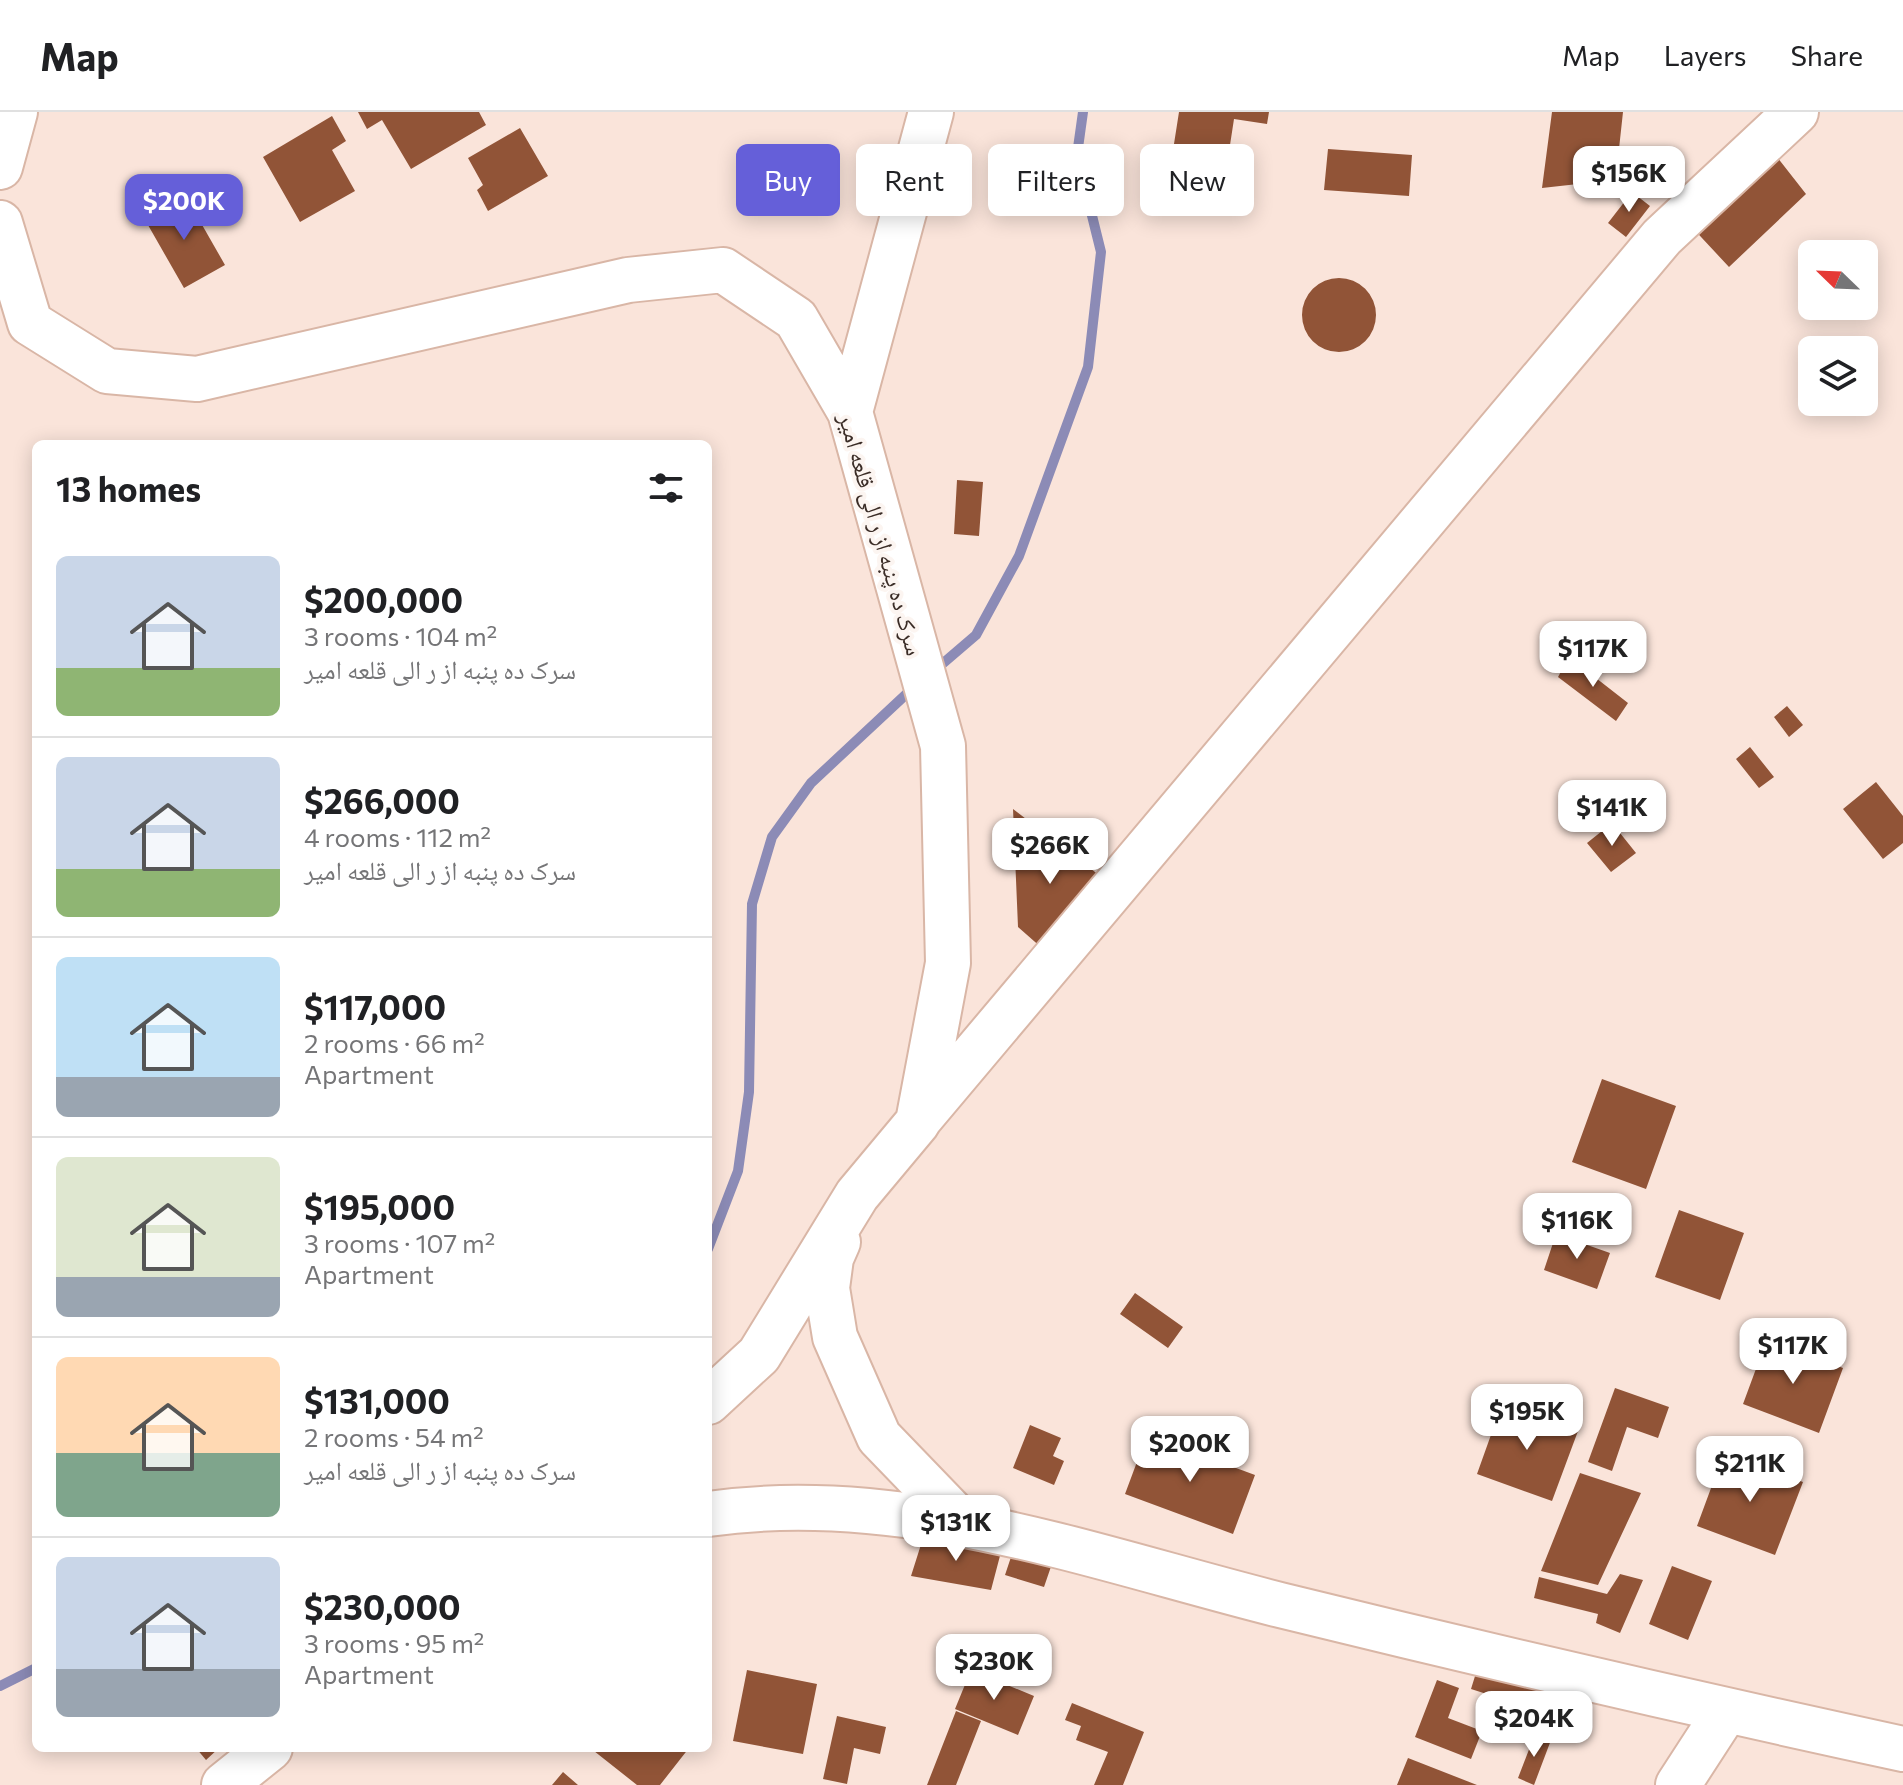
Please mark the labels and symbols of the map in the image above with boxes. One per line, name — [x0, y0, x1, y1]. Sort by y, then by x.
pin: $156K — [1573, 146, 1685, 214]
pin: $200K — [128, 174, 240, 242]
north arrow — [1798, 240, 1878, 320]
street label: سرک ده پنبه از ر الی قلعه امیر — [832, 408, 931, 659]
pin: $117K — [1537, 621, 1649, 689]
pin: $141K — [1556, 780, 1668, 848]
pin: $266K — [994, 818, 1106, 886]
pin: $116K — [1521, 1193, 1633, 1261]
pin: $117K — [1737, 1318, 1849, 1386]
pin: $195K — [1471, 1384, 1583, 1452]
pin: $200K — [1134, 1416, 1246, 1484]
pin: $211K — [1694, 1436, 1806, 1504]
pin: $131K — [900, 1495, 1012, 1563]
pin: $230K — [938, 1634, 1050, 1702]
pin: $204K — [1478, 1691, 1590, 1759]

